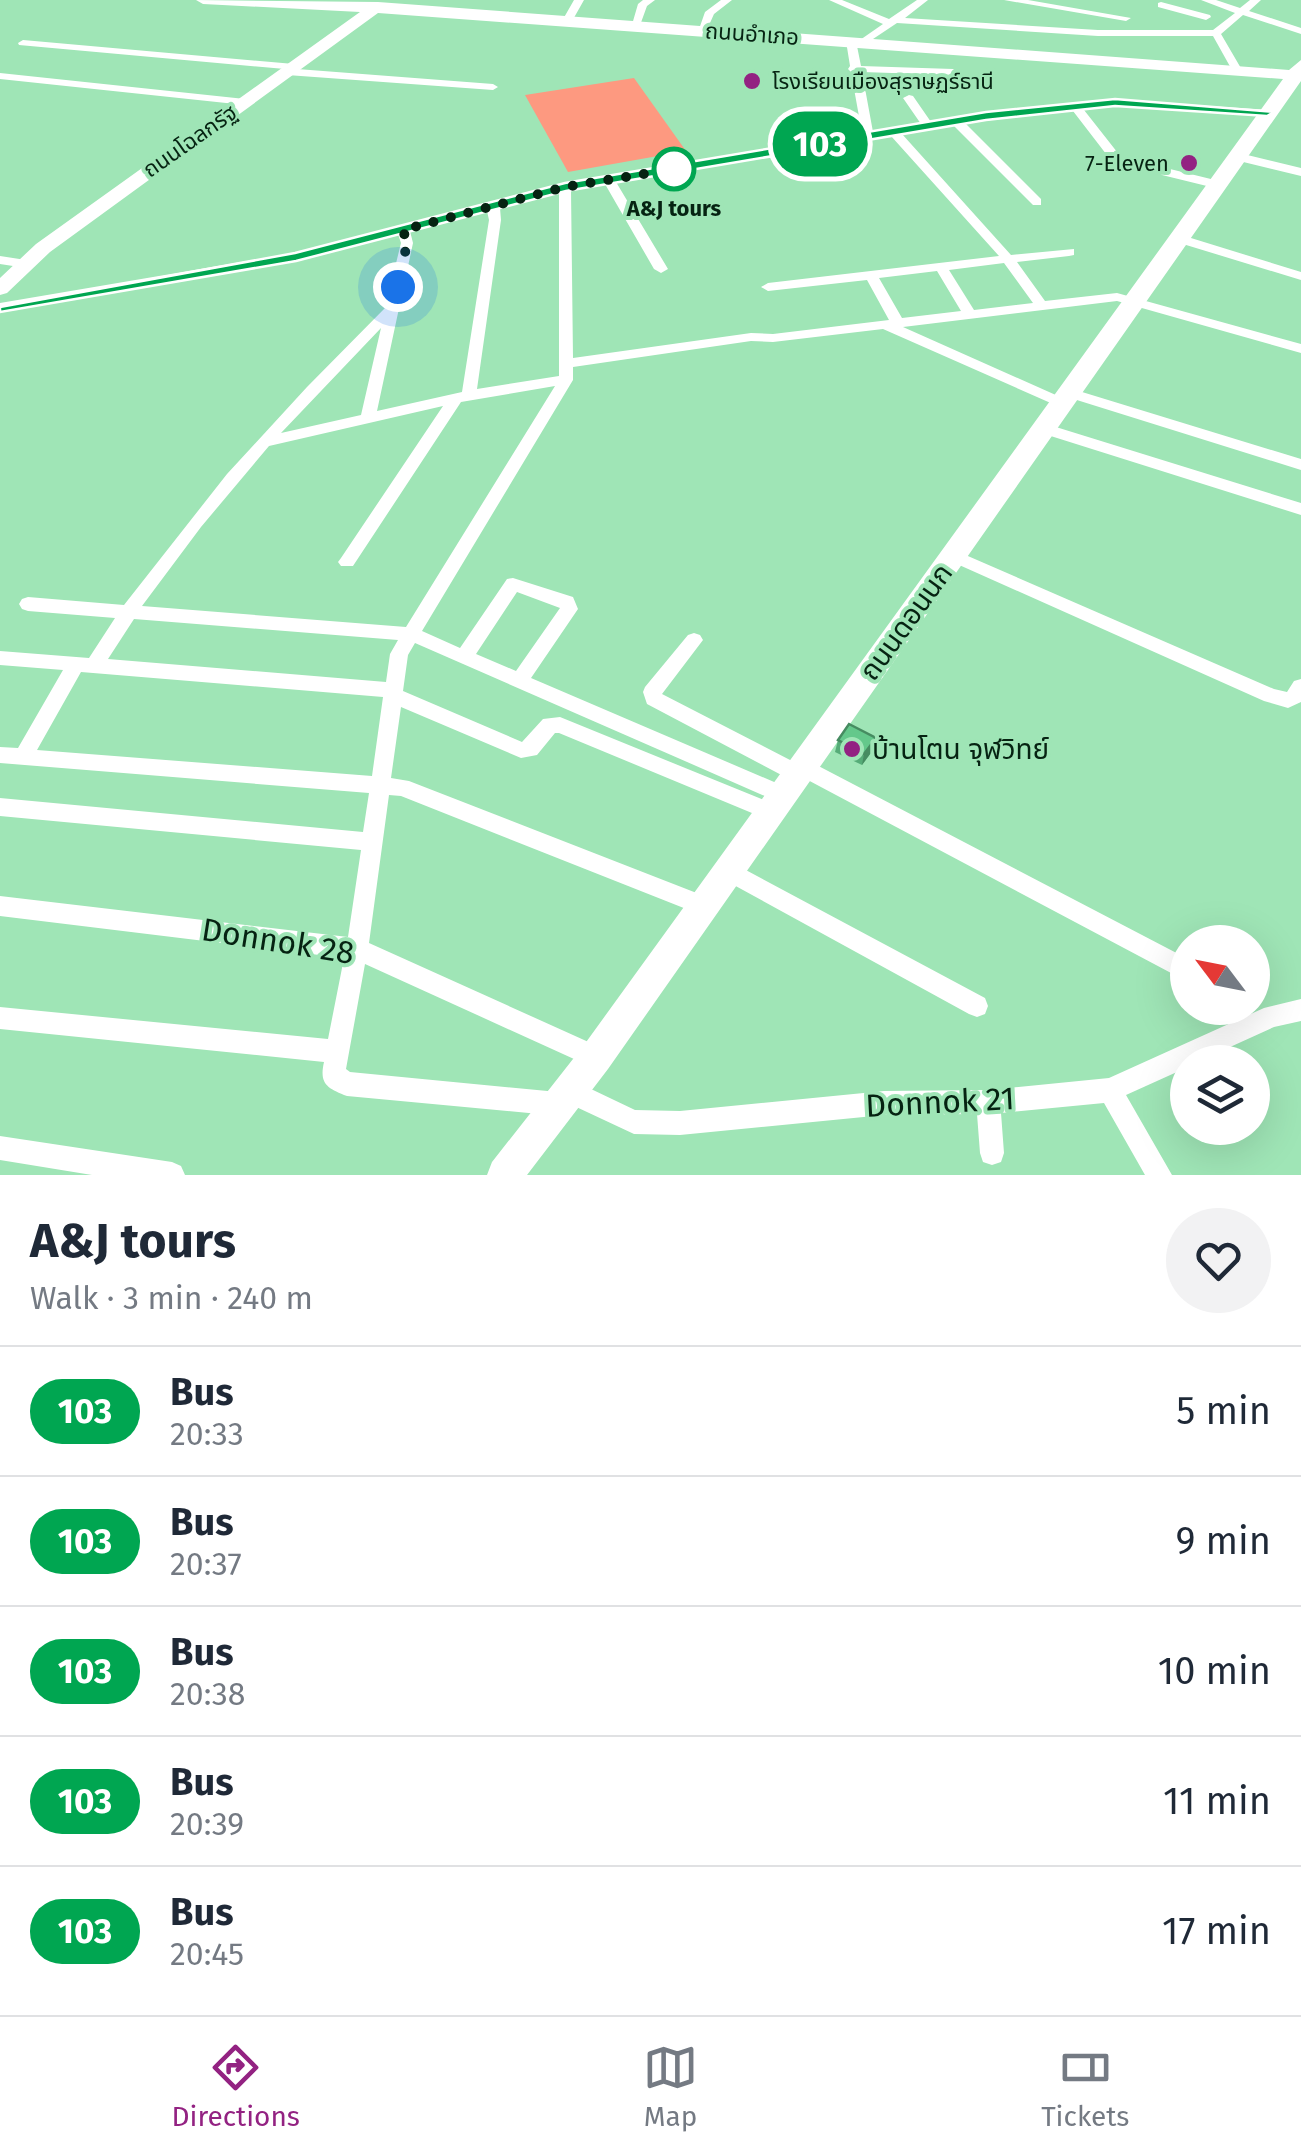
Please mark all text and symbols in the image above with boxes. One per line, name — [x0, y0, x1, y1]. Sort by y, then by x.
street label: ถนนอำเภอ — [704, 17, 800, 51]
place label: โรงเรียนเมืองสุราษฏร์ธานี — [772, 68, 994, 95]
marker: โรงเรียนเมืองสุราษฏร์ธานี — [741, 70, 763, 92]
street label: ถนนโฉลกรัฐ — [138, 99, 242, 183]
line badge: 103 — [762, 112, 878, 176]
text: 103 — [793, 123, 847, 165]
marker: A&J tours — [653, 148, 695, 190]
place label: 7-Eleven — [1085, 150, 1169, 177]
marker: 7-Eleven — [1178, 152, 1200, 174]
place label: A&J tours — [626, 195, 722, 222]
your location — [373, 262, 423, 312]
street label: ถนนดอนนก — [853, 557, 959, 687]
place label: บ้านโตน จุฬวิทย์ — [872, 733, 1049, 766]
marker: บ้านโตน จุฬวิทย์ — [841, 738, 863, 760]
street label: Donnok 28 — [199, 910, 357, 972]
north arrow — [1170, 925, 1270, 1025]
map controls — [1170, 925, 1270, 1145]
button: layers — [1170, 1045, 1270, 1145]
street label: Donnok 21 — [864, 1079, 1016, 1125]
button: heart — [1166, 1208, 1271, 1313]
text: A&J tours — [30, 1212, 236, 1270]
text: Walk · 3 min · 240 m — [30, 1279, 313, 1317]
text: Bus — [170, 1369, 234, 1415]
text: 5 min — [1176, 1388, 1271, 1434]
text: 103 — [58, 1390, 112, 1432]
text: 20:33 — [170, 1415, 244, 1453]
text: Bus — [170, 1499, 234, 1545]
text: 9 min — [1175, 1518, 1271, 1564]
text: 103 — [58, 1520, 112, 1562]
text: 20:37 — [170, 1545, 242, 1583]
text: Bus — [170, 1629, 234, 1675]
text: 10 min — [1158, 1648, 1271, 1694]
text: 103 — [58, 1650, 112, 1692]
text: 20:38 — [170, 1675, 245, 1713]
text: Bus — [170, 1759, 234, 1805]
text: 11 min — [1163, 1778, 1271, 1824]
text: 103 — [58, 1780, 112, 1822]
text: 20:39 — [170, 1805, 244, 1843]
text: Bus — [170, 1889, 234, 1935]
text: 17 min — [1162, 1908, 1271, 1954]
text: 103 — [58, 1910, 112, 1952]
text: 20:45 — [170, 1935, 244, 1973]
tab: Directions — [172, 2040, 300, 2133]
tab: Map — [643, 2040, 698, 2133]
tab: Tickets — [1041, 2040, 1129, 2133]

